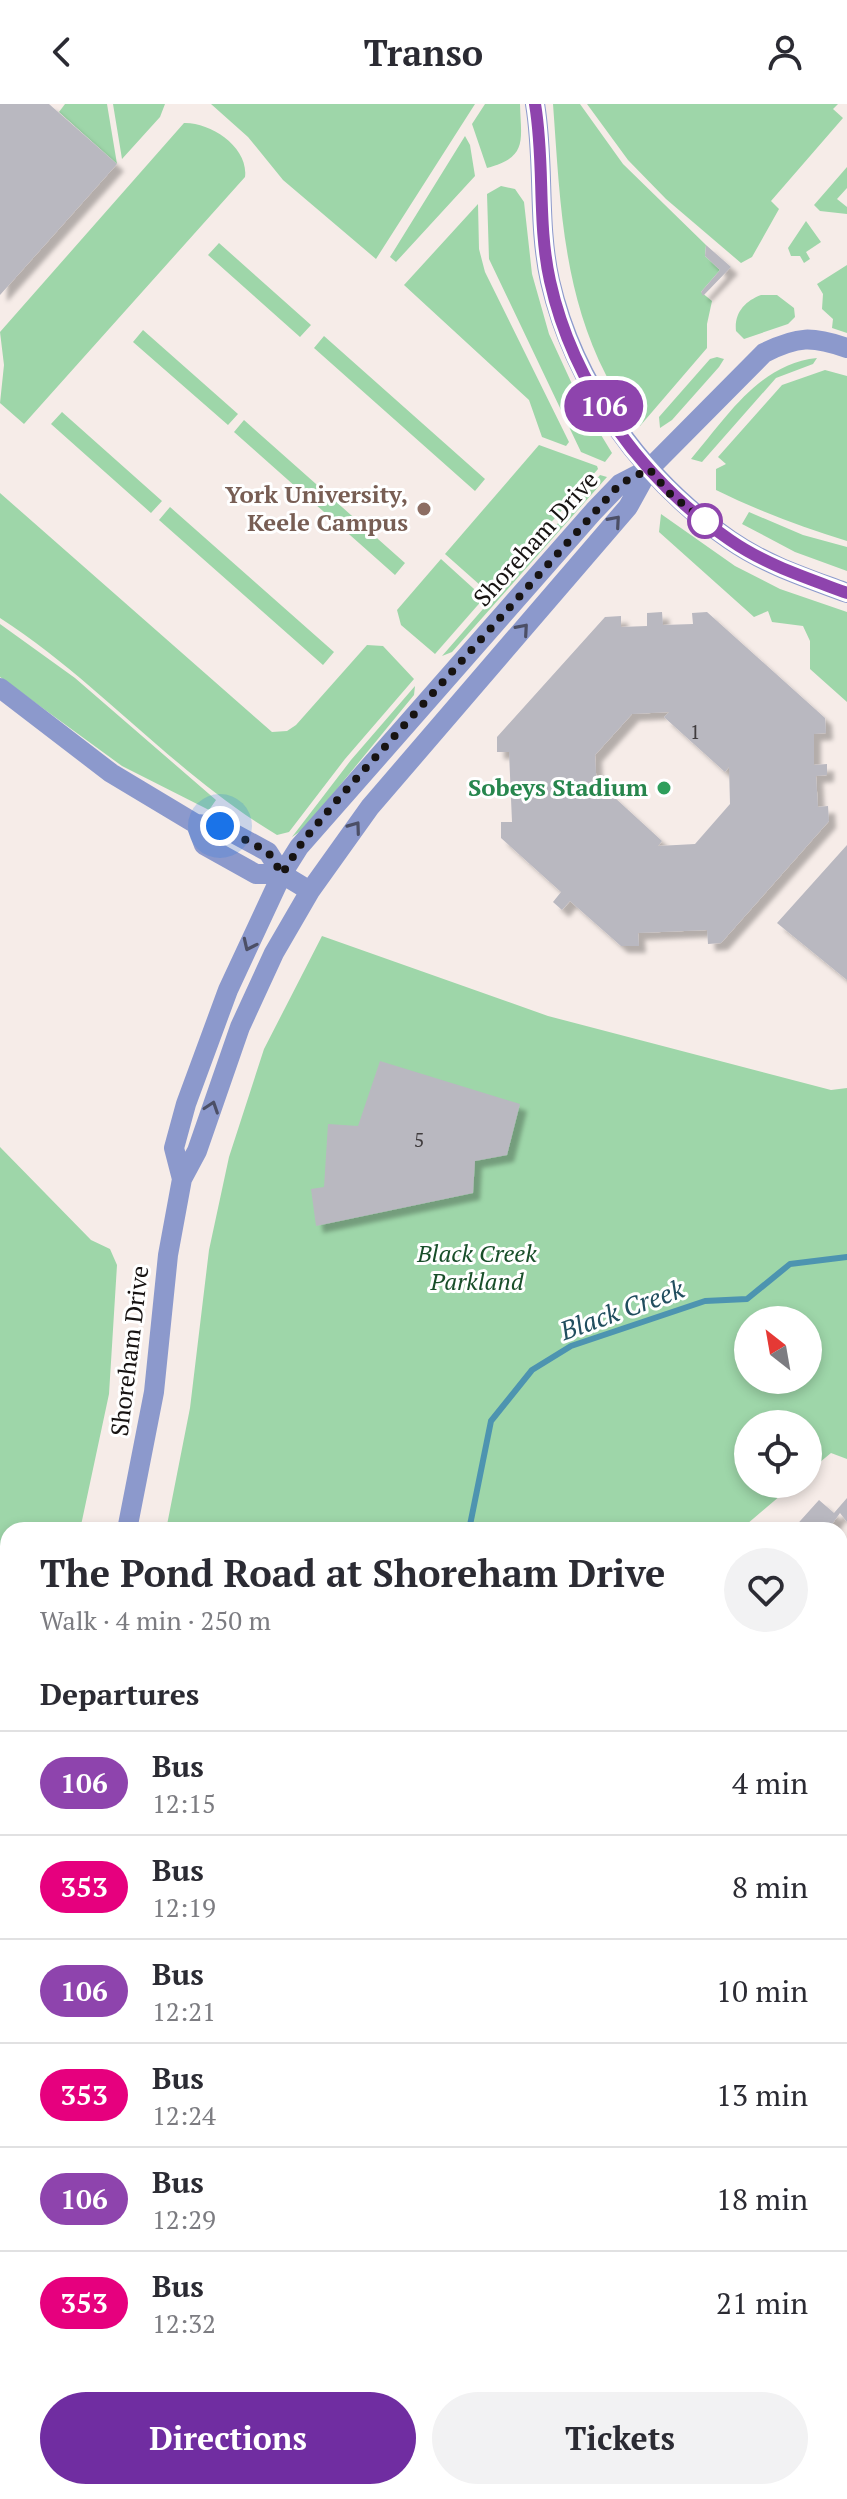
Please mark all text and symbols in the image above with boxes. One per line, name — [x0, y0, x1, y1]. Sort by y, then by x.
text: Transo — [364, 29, 483, 76]
icon: back — [40, 30, 84, 74]
icon: person — [763, 30, 807, 74]
line badge: 106 — [558, 380, 650, 432]
text: 106 — [580, 387, 628, 424]
street label: Shoreham Drive — [466, 464, 605, 613]
place label: York University, Keele Campus — [225, 478, 408, 538]
marker: York University, Keele Campus — [415, 500, 433, 518]
unlabelled marker — [688, 504, 722, 538]
one-way arrow — [606, 516, 620, 531]
one-way arrow — [513, 623, 528, 638]
house number: 1 — [690, 718, 700, 745]
place label: Sobeys Stadium — [468, 771, 648, 803]
marker: Sobeys Stadium — [655, 779, 673, 797]
your location — [200, 806, 240, 846]
one-way arrow — [345, 821, 360, 836]
one-way arrow — [243, 936, 259, 951]
one-way arrow — [202, 1101, 218, 1115]
house number: 5 — [414, 1126, 424, 1153]
park label: Black Creek Parkland — [416, 1237, 537, 1297]
street label: Shoreham Drive — [103, 1264, 155, 1438]
water label: Black Creek — [554, 1271, 689, 1348]
north arrow — [734, 1306, 822, 1394]
map controls — [734, 1306, 822, 1498]
button: locate — [734, 1410, 822, 1498]
text: The Pond Road at Shoreham Drive — [40, 1548, 666, 1598]
button: heart — [724, 1548, 808, 1632]
text: Walk · 4 min · 250 m — [40, 1603, 271, 1637]
text: Departures — [40, 1674, 199, 1714]
text: Bus — [152, 1746, 204, 1786]
text: 4 min — [732, 1763, 808, 1803]
text: 106 — [60, 1764, 108, 1801]
text: 12:15 — [152, 1786, 216, 1820]
text: Bus — [152, 1850, 204, 1890]
text: 8 min — [732, 1867, 808, 1907]
text: 353 — [60, 1868, 108, 1905]
text: 12:19 — [152, 1890, 216, 1924]
text: Bus — [152, 1954, 204, 1994]
text: 10 min — [716, 1971, 808, 2011]
text: 106 — [60, 1972, 108, 2009]
text: 12:21 — [152, 1994, 216, 2028]
text: Bus — [152, 2058, 204, 2098]
text: 13 min — [716, 2075, 808, 2115]
text: 353 — [60, 2076, 108, 2113]
text: 12:24 — [152, 2098, 216, 2132]
text: Bus — [152, 2162, 204, 2202]
text: 18 min — [716, 2179, 808, 2219]
text: 106 — [60, 2180, 108, 2217]
text: 12:29 — [152, 2202, 216, 2236]
text: Bus — [152, 2266, 204, 2306]
text: 21 min — [716, 2283, 808, 2323]
text: 353 — [60, 2284, 108, 2321]
text: 12:32 — [152, 2306, 216, 2340]
button: Directions — [40, 2392, 416, 2484]
button: Tickets — [432, 2392, 808, 2484]

